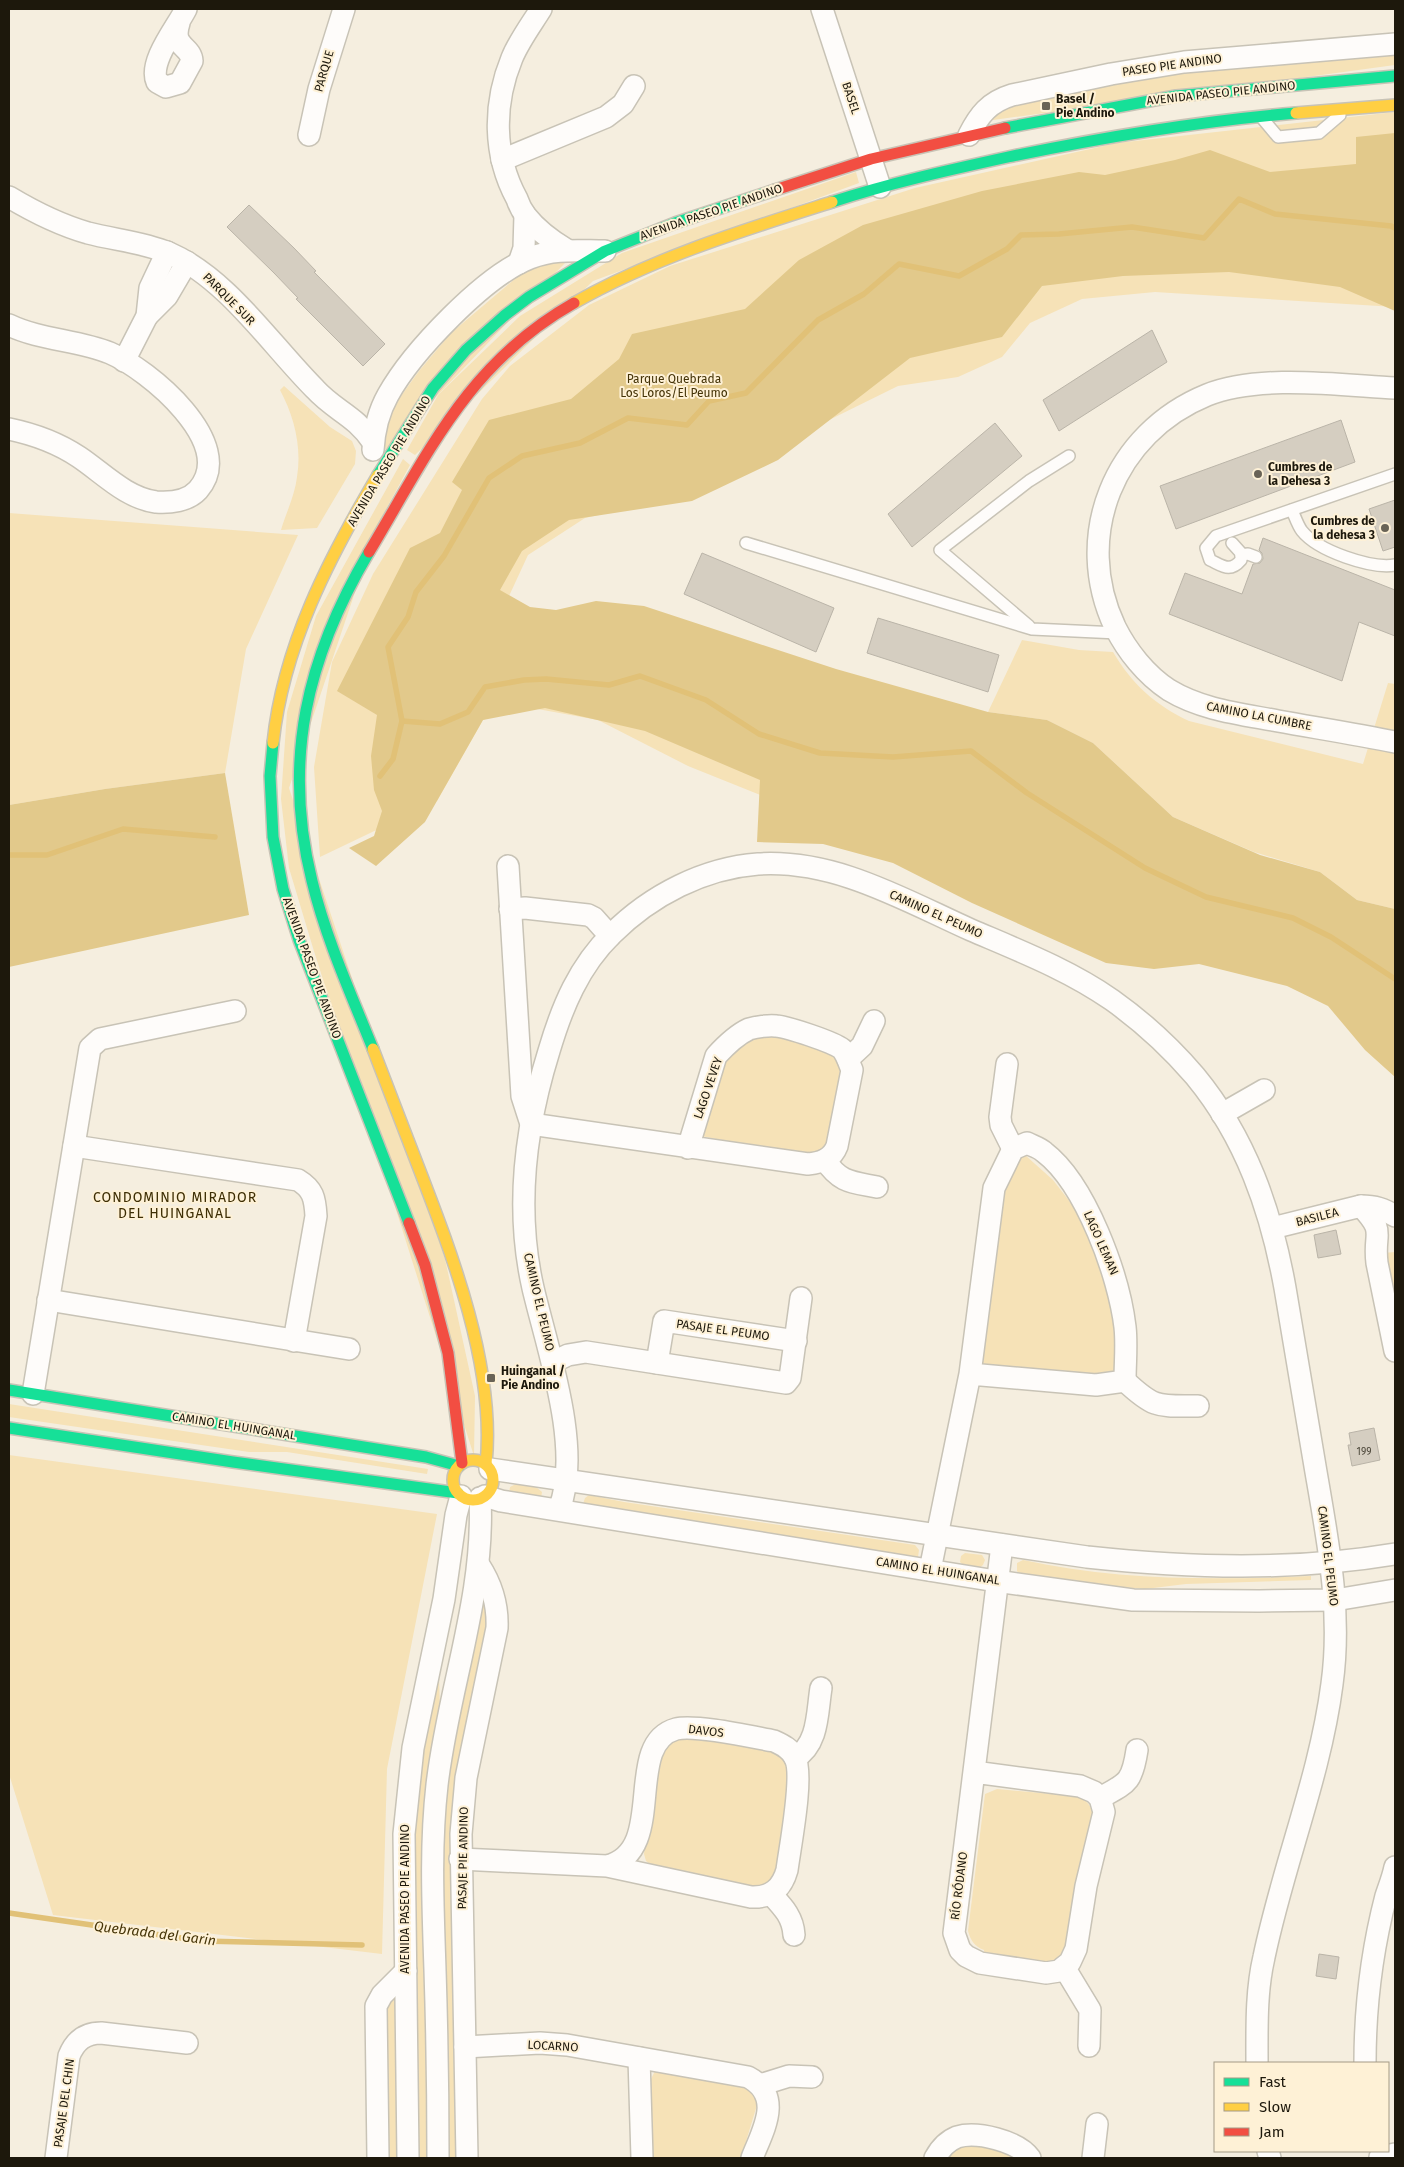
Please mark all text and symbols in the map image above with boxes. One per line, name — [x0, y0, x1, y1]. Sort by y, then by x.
street label: PARQUE — [311, 48, 337, 94]
street label: PASEO PIE ANDINO — [1121, 51, 1223, 79]
street label: AVENIDA PASEO PIE ANDINO — [1146, 78, 1296, 108]
street label: BASEL — [839, 80, 863, 116]
place label: Basel / Pie Andino — [1056, 92, 1115, 120]
marker: Basel / Pie Andino — [1040, 100, 1052, 112]
street label: AVENIDA PASEO PIE ANDINO — [638, 181, 784, 243]
street label: PARQUE SUR — [200, 270, 258, 328]
park label: Parque Quebrada Los Loros/El Peumo — [620, 372, 728, 400]
street label: AVENIDA PASEO PIE ANDINO — [344, 393, 434, 529]
place label: Cumbres de la Dehesa 3 — [1268, 460, 1333, 488]
marker: Cumbres de la Dehesa 3 — [1252, 468, 1264, 480]
place label: Cumbres de la dehesa 3 — [1311, 514, 1375, 542]
marker: Cumbres de la dehesa 3 — [1379, 522, 1391, 534]
street label: CAMINO LA CUMBRE — [1205, 699, 1313, 733]
street label: CAMINO EL PEUMO — [887, 887, 985, 941]
street label: AVENIDA PASEO PIE ANDINO — [280, 895, 344, 1041]
street label: LAGO VEVEY — [691, 1055, 725, 1121]
district label: CONDOMINIO MIRADOR DEL HUINGANAL — [93, 1189, 257, 1222]
street label: BASILEA — [1294, 1205, 1340, 1229]
street label: LAGO LEMAN — [1081, 1209, 1121, 1277]
street label: CAMINO EL PEUMO — [521, 1251, 557, 1353]
street label: PASAJE EL PEUMO — [675, 1317, 771, 1343]
place label: Huinganal / Pie Andino — [501, 1364, 565, 1392]
marker: Huinganal / Pie Andino — [485, 1372, 497, 1384]
street label: CAMINO EL HUINGANAL — [171, 1409, 297, 1443]
house number: 199 — [1357, 1446, 1371, 1458]
street label: CAMINO EL PEUMO — [1315, 1505, 1341, 1607]
street label: CAMINO EL HUINGANAL — [875, 1554, 1001, 1588]
street label: DAVOS — [687, 1722, 725, 1740]
street label: PASAJE PIE ANDINO — [455, 1807, 471, 1909]
street label: AVENIDA PASEO PIE ANDINO — [398, 1824, 412, 1974]
street label: RÍO RÓDANO — [947, 1851, 970, 1921]
water label: Quebrada del Garin — [93, 1918, 217, 1949]
street label: LOCARNO — [527, 2038, 579, 2054]
street label: PASAJE DEL CHIN — [51, 2058, 77, 2148]
legend — [1214, 2062, 1389, 2152]
text: Fast — [1259, 2073, 1286, 2091]
text: Slow — [1259, 2098, 1291, 2116]
text: Jam — [1259, 2123, 1285, 2141]

